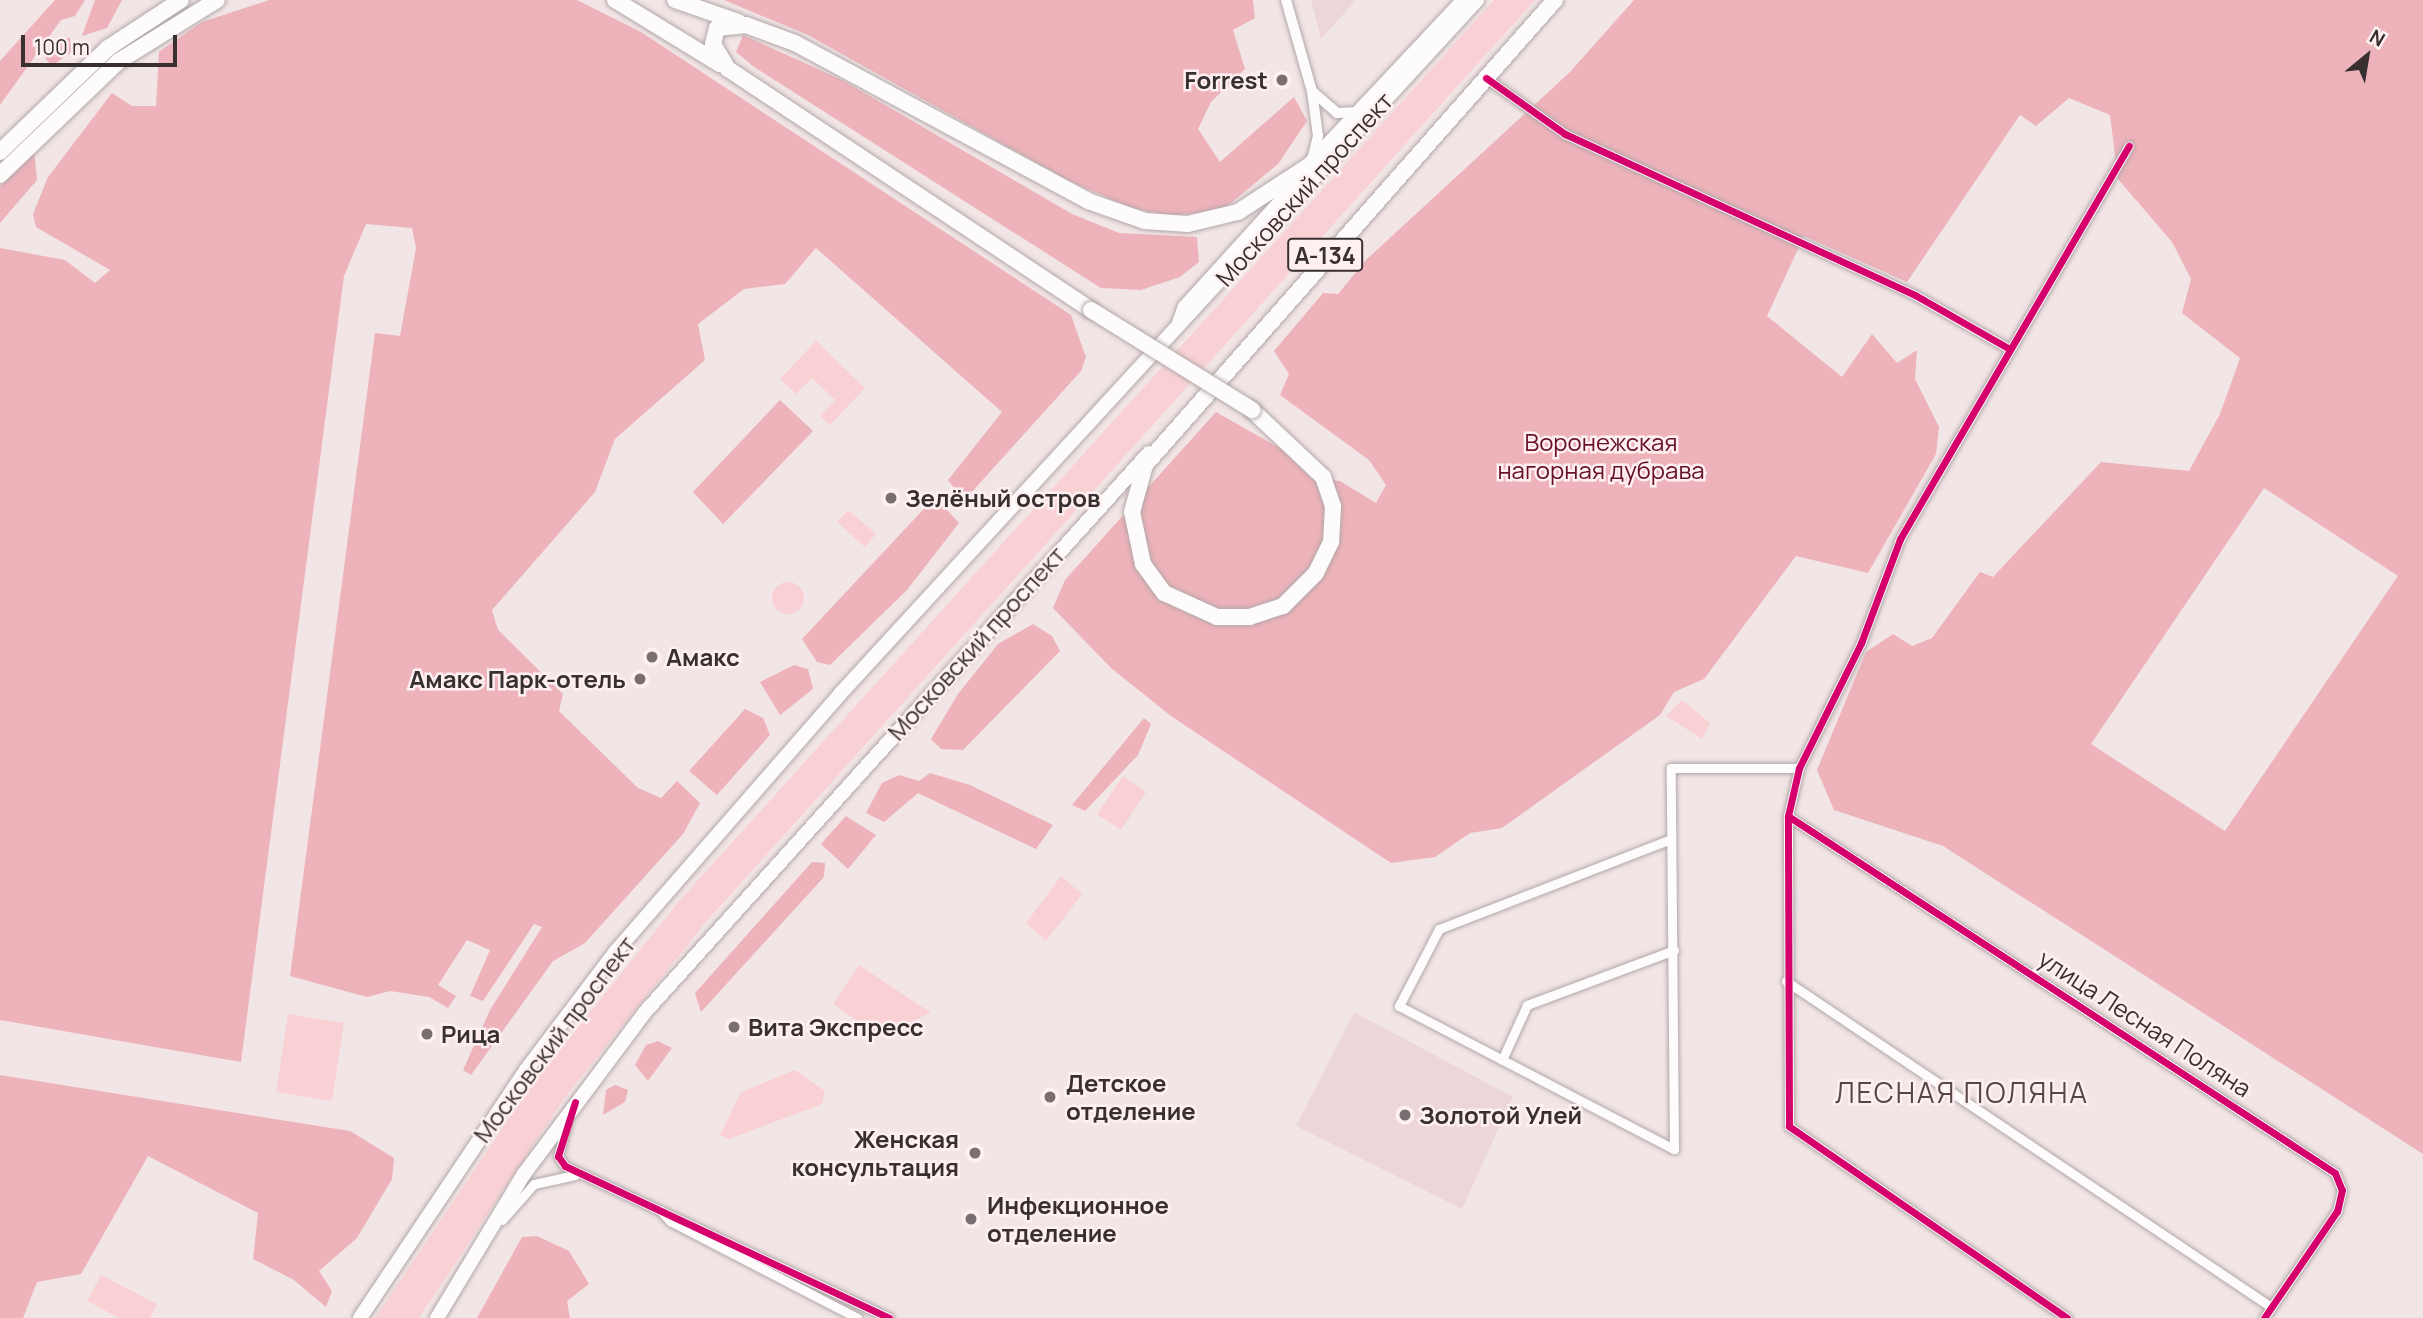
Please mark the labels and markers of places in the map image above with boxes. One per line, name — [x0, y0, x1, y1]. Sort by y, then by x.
place label: Forrest — [1184, 66, 1268, 94]
marker: Forrest — [1274, 72, 1290, 88]
place label: Зелёный остров — [905, 484, 1100, 512]
marker: Зелёный остров — [883, 490, 899, 506]
place label: Амакс — [666, 643, 740, 671]
marker: Амакс — [644, 649, 660, 665]
place label: Амакс Парк-отель — [409, 665, 626, 693]
marker: Амакс Парк-отель — [632, 671, 648, 687]
place label: Вита Экспресс — [748, 1013, 924, 1041]
marker: Вита Экспресс — [726, 1019, 742, 1035]
place label: Рица — [441, 1020, 500, 1048]
marker: Рица — [419, 1026, 435, 1042]
place label: Детское отделение — [1066, 1069, 1196, 1125]
marker: Детское отделение — [1040, 1087, 1060, 1107]
place label: Золотой Улей — [1419, 1101, 1582, 1129]
marker: Золотой Улей — [1397, 1107, 1413, 1123]
place label: Женская консультация — [792, 1125, 959, 1181]
marker: Женская консультация — [965, 1143, 985, 1163]
place label: Инфекционное отделение — [987, 1191, 1169, 1247]
marker: Инфекционное отделение — [961, 1209, 981, 1229]

